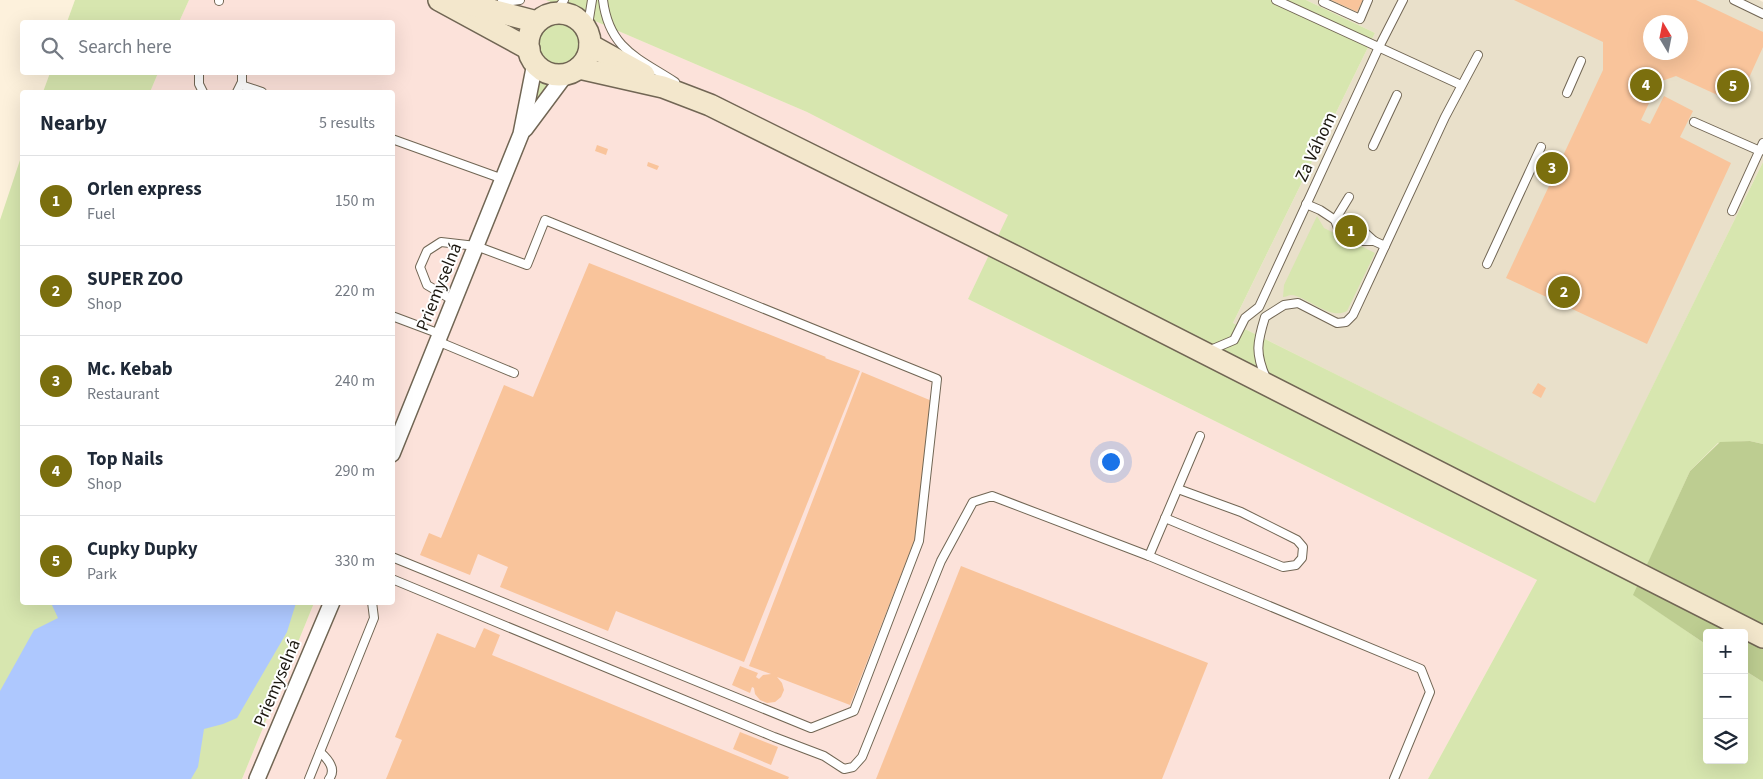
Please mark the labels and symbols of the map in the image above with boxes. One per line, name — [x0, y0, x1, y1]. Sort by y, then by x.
north arrow — [1643, 15, 1688, 60]
pin: 4 — [1630, 66, 1662, 104]
pin: 5 — [1717, 67, 1749, 105]
street label: Za Váhom — [1289, 108, 1343, 186]
pin: 3 — [1536, 149, 1568, 187]
pin: 1 — [1335, 212, 1367, 250]
street label: Priemyselná — [410, 239, 468, 335]
pin: 2 — [1548, 273, 1580, 311]
your location — [1098, 449, 1124, 475]
street label: Priemyselná — [247, 635, 307, 731]

